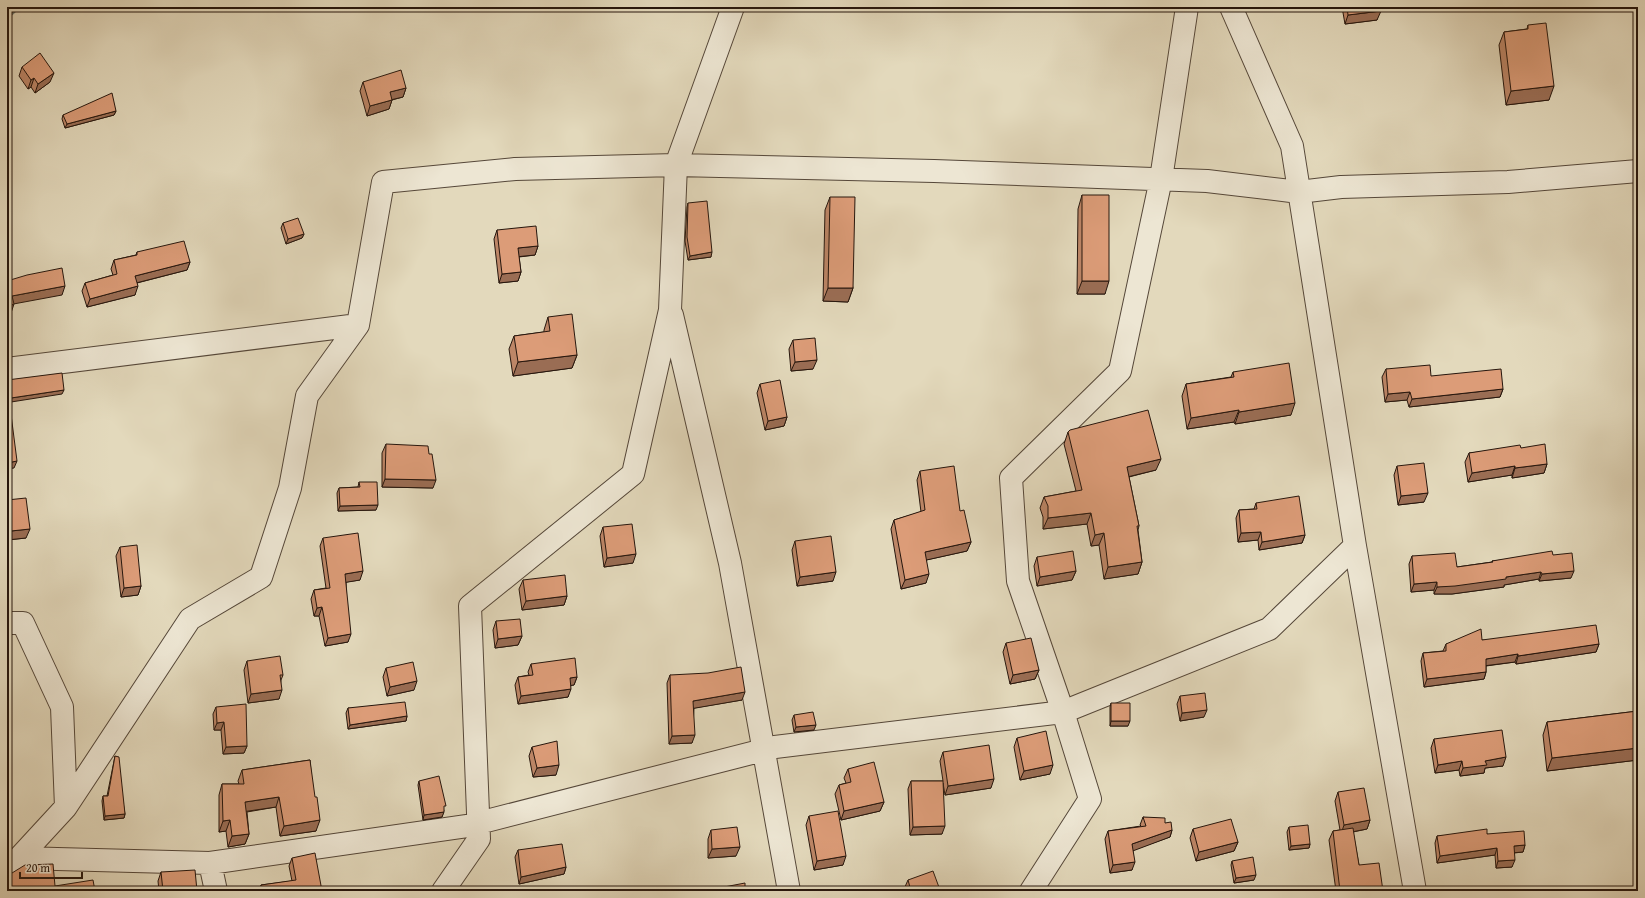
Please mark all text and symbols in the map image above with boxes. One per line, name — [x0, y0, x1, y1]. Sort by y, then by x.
scale bar — [20, 854, 82, 880]
text: 20 m — [26, 859, 50, 876]

